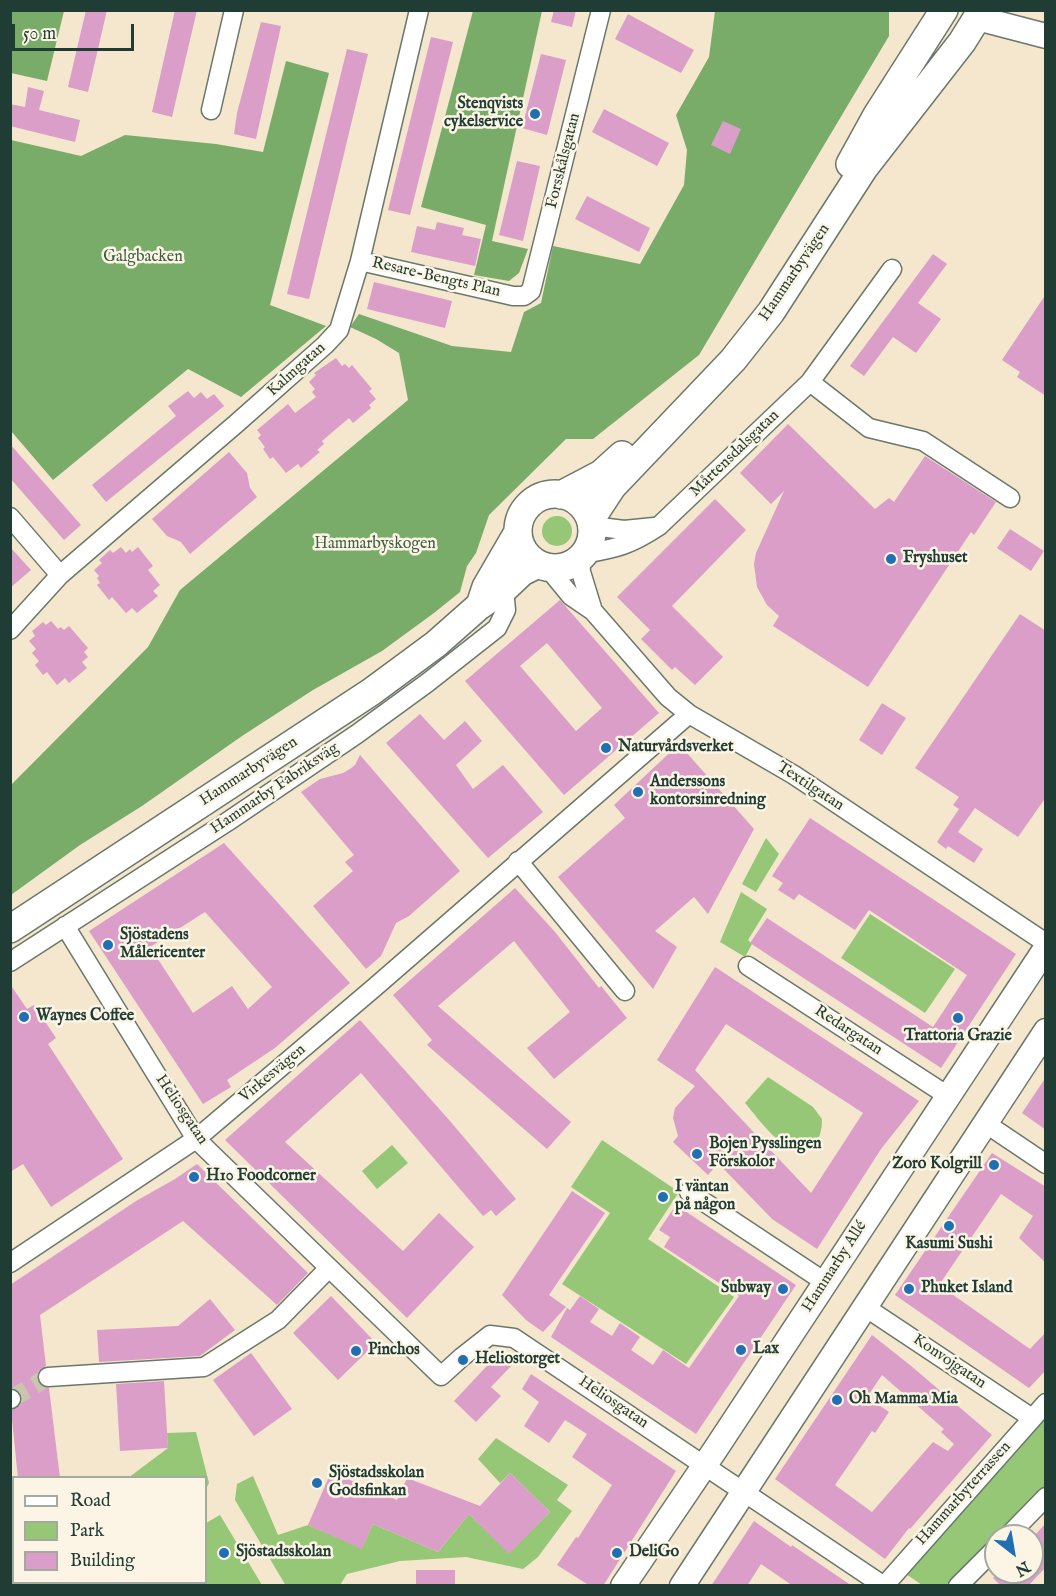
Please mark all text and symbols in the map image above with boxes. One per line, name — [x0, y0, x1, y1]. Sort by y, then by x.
scale bar — [15, 12, 136, 50]
text: 50 m — [23, 23, 56, 46]
place label: Stenqvists cykelservice — [444, 95, 523, 133]
marker: Stenqvists cykelservice — [528, 107, 542, 121]
street label: Forsskålsgatan — [543, 111, 585, 211]
street label: Hammarbyvägen — [755, 221, 835, 325]
park label: Galgbacken — [103, 248, 183, 268]
street label: Resare-Bengts Plan — [370, 254, 502, 302]
street label: Kalmgatan — [264, 339, 330, 401]
street label: Mårtensdalsgatan — [686, 407, 784, 501]
park label: Hammarbyskogen — [314, 535, 436, 555]
place label: Fryshuset — [903, 549, 967, 569]
marker: Fryshuset — [884, 552, 898, 566]
street label: Hammarbyvägen — [196, 733, 302, 811]
place label: Naturvårdsverket — [618, 738, 733, 758]
street label: Hammarby Fabriksväg — [207, 739, 343, 839]
marker: Naturvårdsverket — [599, 741, 613, 755]
street label: Textilgatan — [773, 758, 847, 816]
place label: Anderssons kontorsinredning — [650, 773, 766, 811]
marker: Anderssons kontorsinredning — [631, 785, 645, 799]
place label: Sjöstadens Målericenter — [120, 926, 205, 964]
marker: Sjöstadens Målericenter — [101, 938, 115, 952]
street label: Redargatan — [810, 1002, 886, 1060]
place label: Waynes Coffee — [36, 1007, 134, 1027]
marker: Waynes Coffee — [17, 1010, 31, 1024]
marker: Trattoria Grazie — [951, 1011, 965, 1025]
place label: Trattoria Grazie — [904, 1027, 1012, 1047]
street label: Virkesvägen — [236, 1041, 310, 1107]
street label: Heliosgatan — [151, 1071, 211, 1149]
place label: Bojen Pysslingen Förskolor — [709, 1135, 822, 1173]
marker: Bojen Pysslingen Förskolor — [690, 1147, 704, 1161]
place label: Zoro Kolgrill — [892, 1155, 982, 1175]
marker: Zoro Kolgrill — [987, 1158, 1001, 1172]
place label: H10 Foodcorner — [206, 1167, 316, 1187]
marker: H10 Foodcorner — [187, 1170, 201, 1184]
place label: I väntan på någon — [675, 1178, 735, 1216]
marker: I väntan på någon — [656, 1190, 670, 1204]
street label: Hammarby Allé — [798, 1218, 872, 1316]
marker: Kasumi Sushi — [942, 1219, 956, 1233]
place label: Kasumi Sushi — [905, 1235, 993, 1255]
place label: Subway — [721, 1279, 771, 1299]
place label: Phuket Island — [921, 1279, 1013, 1299]
marker: Subway — [776, 1282, 790, 1296]
marker: Phuket Island — [902, 1282, 916, 1296]
street label: Konvojgatan — [909, 1330, 989, 1394]
place label: Lax — [753, 1340, 779, 1360]
place label: Pinchos — [368, 1341, 420, 1361]
marker: Lax — [734, 1343, 748, 1357]
marker: Pinchos — [349, 1344, 363, 1358]
place label: Heliostorget — [475, 1350, 560, 1370]
marker: Heliostorget — [456, 1353, 470, 1367]
street label: Heliosgatan — [574, 1373, 652, 1433]
place label: Oh Mamma Mia — [849, 1390, 958, 1410]
marker: Oh Mamma Mia — [830, 1393, 844, 1407]
street label: Hammarbyterrassen — [912, 1438, 1016, 1550]
place label: Sjöstadsskolan Godsfinkan — [329, 1464, 424, 1502]
legend — [12, 1476, 207, 1584]
marker: Sjöstadsskolan Godsfinkan — [310, 1476, 324, 1490]
text: Road — [70, 1490, 111, 1513]
text: Park — [70, 1520, 104, 1543]
north arrow — [984, 1524, 1044, 1584]
place label: Sjöstadsskolan — [236, 1543, 331, 1563]
place label: DeliGo — [629, 1543, 679, 1563]
marker: Sjöstadsskolan — [217, 1546, 231, 1560]
marker: DeliGo — [610, 1546, 624, 1560]
text: Building — [70, 1550, 135, 1573]
text: N — [1011, 1556, 1033, 1580]

